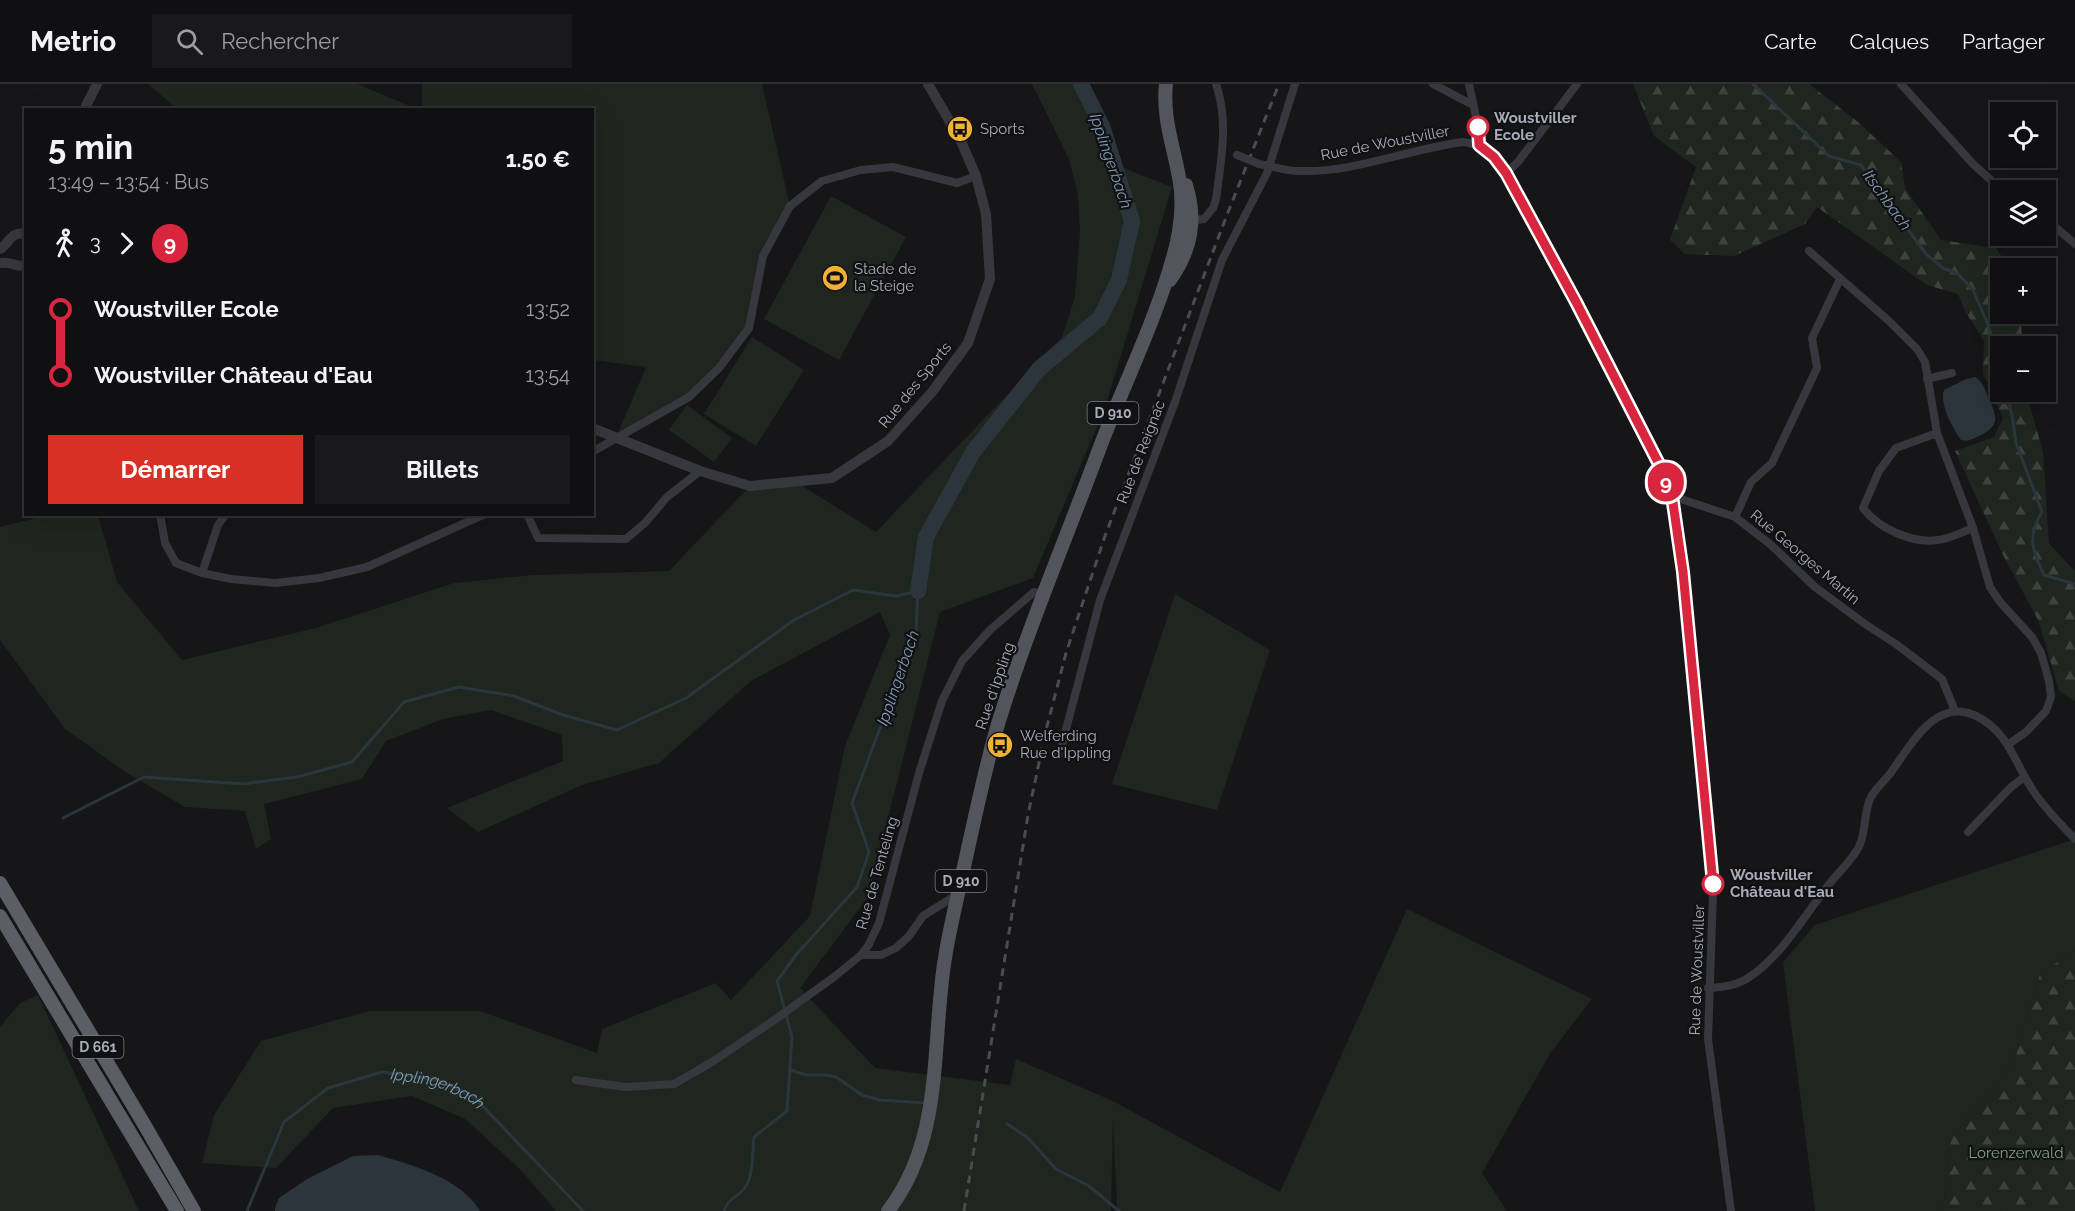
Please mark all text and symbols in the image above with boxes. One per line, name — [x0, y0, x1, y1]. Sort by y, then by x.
search box — [152, 14, 572, 68]
text: Metrio — [30, 25, 116, 58]
icon: search — [173, 25, 206, 58]
text: Rechercher — [221, 28, 339, 54]
text: Carte — [1764, 29, 1817, 54]
text: Calques — [1850, 29, 1929, 54]
text: Partager — [1962, 29, 2045, 54]
map controls — [1990, 102, 2056, 402]
button: locate — [1990, 102, 2056, 168]
place label: Woustviller Ecole — [1494, 109, 1577, 144]
water label: Ipplingerbach — [1086, 111, 1136, 211]
bus stop icon: Sports — [945, 114, 975, 144]
marker: Woustviller Ecole — [1467, 116, 1489, 138]
place label: Sports — [980, 120, 1025, 138]
street label: Rue de Woustviller — [1319, 122, 1452, 164]
text: 5 min — [48, 128, 133, 167]
text: 1.50 € — [506, 146, 570, 172]
water label: Itschbach — [1859, 166, 1915, 234]
text: 13:49 – 13:54 · Bus — [48, 170, 209, 194]
button: layers — [1990, 180, 2056, 246]
icon: walk — [48, 227, 81, 260]
icon: forward — [110, 227, 143, 260]
text: 3 — [90, 231, 101, 255]
text: 9 — [164, 231, 176, 256]
button: + — [1990, 258, 2056, 324]
place label: Stade de la Steige — [854, 260, 916, 295]
sports icon: Stade de la Steige — [820, 263, 850, 293]
text: Woustviller Ecole — [94, 296, 279, 322]
text: 13:52 — [526, 297, 570, 321]
button: − — [1990, 336, 2056, 402]
street label: Rue des Sports — [875, 338, 955, 432]
text: Woustviller Château d'Eau — [94, 362, 373, 388]
text: 13:54 — [525, 363, 570, 387]
street label: Rue de Reignac — [1113, 398, 1169, 506]
road number: D 910 — [1088, 402, 1138, 424]
button: Démarrer — [48, 435, 303, 504]
button: Billets — [315, 435, 570, 504]
line badge: 9 — [1646, 462, 1686, 502]
text: 9 — [1660, 470, 1672, 495]
street label: Rue Georges Martin — [1747, 506, 1863, 608]
water label: Ipplingerbach — [873, 628, 923, 728]
street label: Rue d'Ippling — [972, 640, 1018, 732]
place label: Welferding Rue d'Ippling — [1020, 727, 1111, 762]
bus stop icon: Welferding Rue d'Ippling — [985, 730, 1015, 760]
street label: Rue de Tenteling — [852, 814, 902, 932]
place label: Woustviller Château d'Eau — [1730, 866, 1834, 901]
road number: D 910 — [936, 870, 986, 892]
marker: Woustviller Château d'Eau — [1702, 873, 1724, 895]
street label: Rue de Woustviller — [1686, 904, 1708, 1036]
road number: D 661 — [72, 1036, 124, 1058]
water label: Ipplingerbach — [389, 1064, 489, 1112]
park label: Lorenzerwald — [1969, 1144, 2063, 1162]

